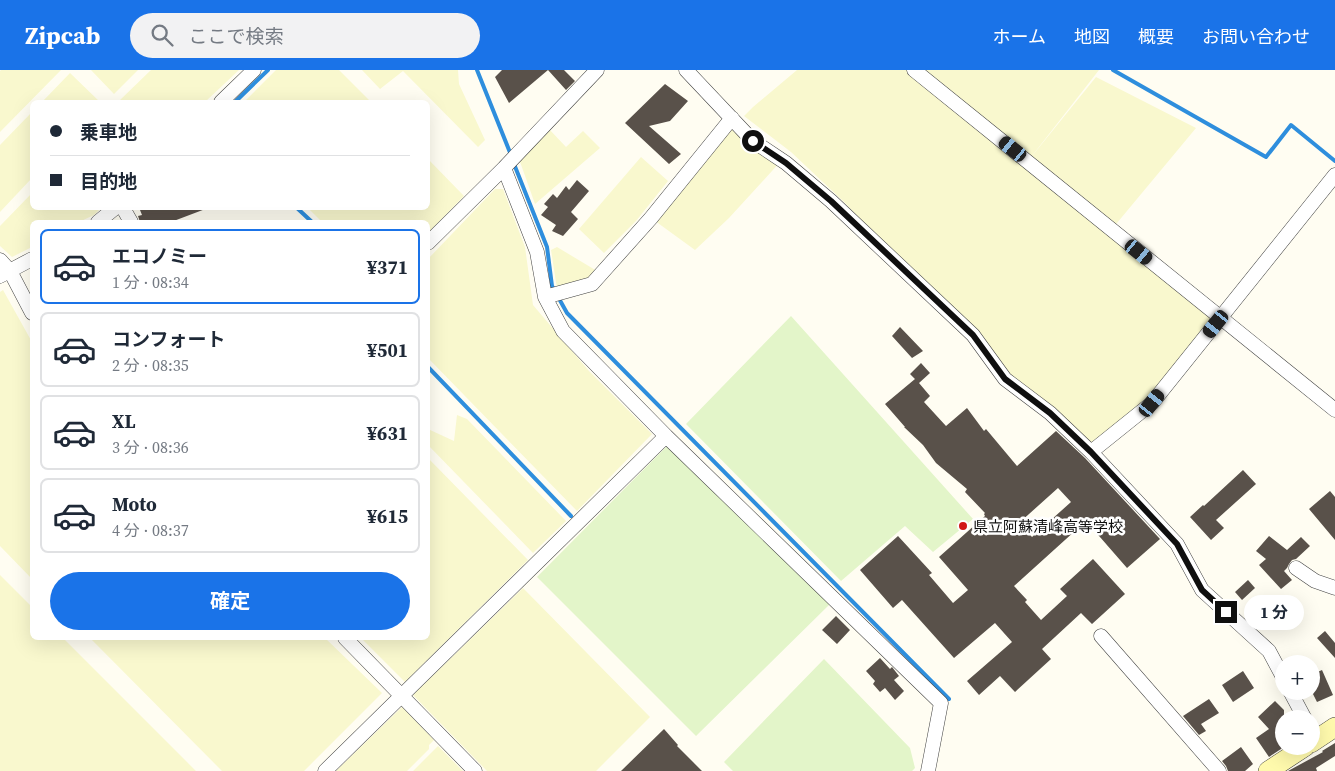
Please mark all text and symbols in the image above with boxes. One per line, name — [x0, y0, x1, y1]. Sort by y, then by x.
search box — [130, 13, 480, 58]
text: Zipcab — [25, 19, 100, 52]
icon: search — [148, 21, 176, 49]
text: ここで検索 — [188, 23, 283, 49]
text: ホーム — [993, 24, 1046, 49]
text: 地図 — [1074, 24, 1110, 49]
text: 概要 — [1138, 24, 1174, 49]
text: お問い合わせ — [1202, 24, 1310, 49]
text: 乗車地 — [80, 119, 137, 145]
route start — [742, 130, 764, 152]
car — [996, 134, 1029, 164]
text: 目的地 — [80, 168, 137, 194]
car — [1122, 237, 1155, 267]
text: エコノミー — [112, 243, 207, 269]
icon: car — [52, 244, 97, 289]
text: ¥371 — [367, 254, 408, 280]
text: 1 分 · 08:34 — [112, 271, 189, 293]
car — [1200, 308, 1231, 340]
text: コンフォート — [112, 326, 225, 352]
icon: car — [52, 327, 97, 372]
text: ¥501 — [367, 337, 408, 363]
text: 2 分 · 08:35 — [112, 354, 189, 376]
car — [1136, 387, 1167, 419]
text: XL — [112, 408, 135, 434]
icon: car — [52, 410, 97, 455]
text: ¥631 — [367, 420, 408, 446]
text: 3 分 · 08:36 — [112, 436, 189, 458]
text: Moto — [112, 491, 157, 517]
icon: car — [52, 493, 97, 538]
text: ¥615 — [367, 503, 408, 529]
place label: 県立阿蘇清峰高等学校 — [973, 516, 1123, 537]
text: 4 分 · 08:37 — [112, 519, 189, 541]
marker: 県立阿蘇清峰高等学校 — [957, 520, 969, 532]
button: 確定 — [50, 572, 410, 630]
callout: 1 分 — [1244, 594, 1304, 630]
route end — [1215, 601, 1237, 623]
text: 1 分 — [1260, 601, 1288, 623]
map controls — [1275, 655, 1320, 755]
button: + — [1275, 655, 1320, 700]
button: − — [1275, 710, 1320, 755]

